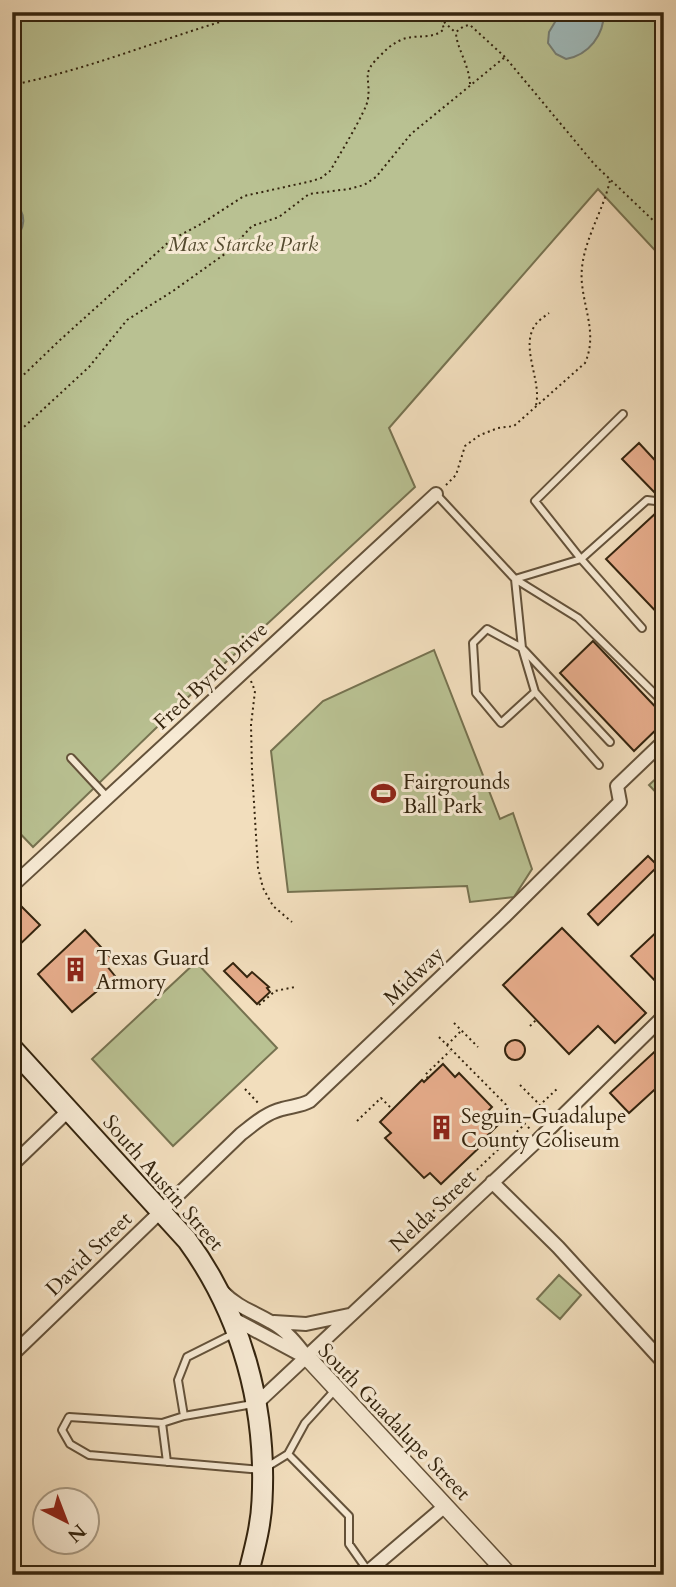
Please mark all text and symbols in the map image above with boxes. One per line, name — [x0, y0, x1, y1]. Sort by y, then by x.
park label: Max Starcke Park — [168, 230, 319, 259]
street label: Fred Byrd Drive — [147, 615, 275, 737]
place label: Fairgrounds Ball Park — [403, 768, 510, 821]
sports icon: Fairgrounds Ball Park — [369, 780, 397, 808]
street label: Midway — [377, 940, 451, 1012]
place label: Texas Guard Armory — [96, 944, 209, 997]
building icon: Texas Guard Armory — [62, 956, 90, 984]
place label: Seguin-Guadalupe County Coliseum — [461, 1102, 627, 1155]
street label: South Austin Street — [96, 1109, 230, 1257]
building icon: Seguin-Guadalupe County Coliseum — [427, 1114, 455, 1142]
street label: Nelda Street — [383, 1163, 483, 1259]
street label: David Street — [39, 1205, 139, 1303]
street label: South Guadalupe Street — [311, 1337, 477, 1507]
north arrow — [32, 1486, 102, 1556]
text: N — [62, 1518, 92, 1548]

